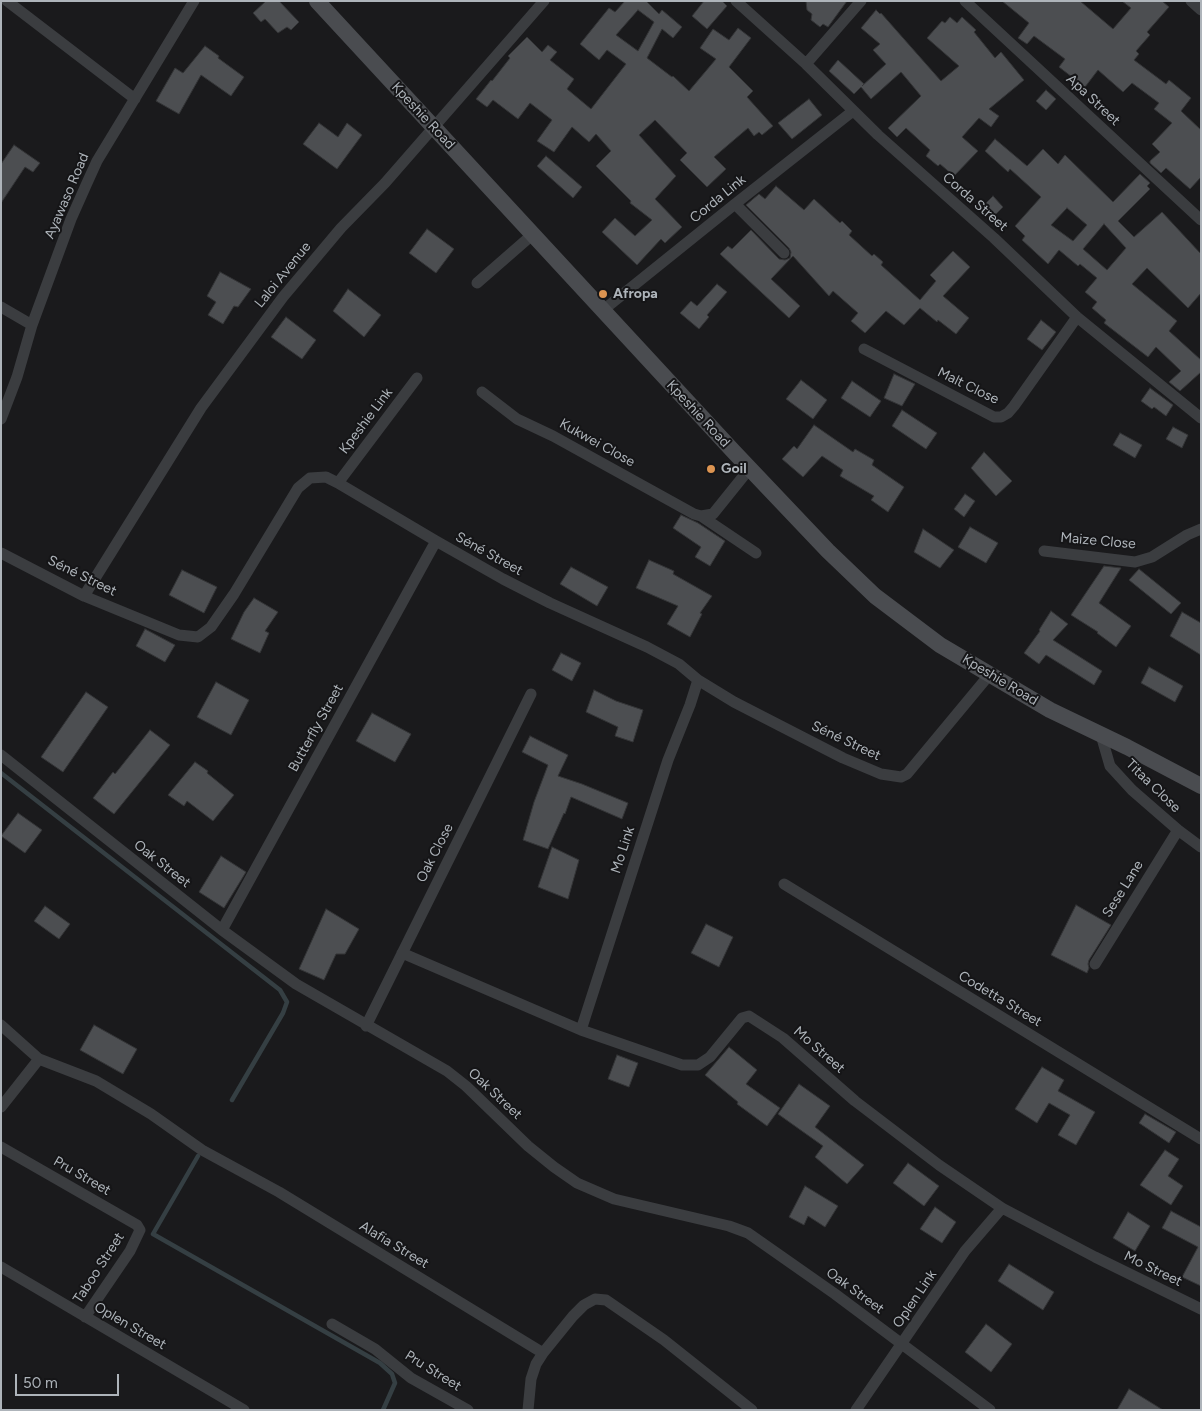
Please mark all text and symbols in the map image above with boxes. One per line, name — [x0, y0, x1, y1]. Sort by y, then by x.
street label: Apa Street — [1063, 71, 1123, 129]
street label: Kpeshie Road — [388, 79, 458, 153]
street label: Ayawaso Road — [41, 150, 93, 242]
street label: Corda Street — [939, 169, 1011, 235]
street label: Corda Link — [687, 171, 749, 227]
street label: Laloi Avenue — [251, 239, 315, 311]
place label: Afropa — [613, 286, 658, 302]
marker: Afropa — [597, 288, 609, 300]
street label: Malt Close — [935, 364, 1001, 408]
street label: Kpeshie Road — [663, 377, 733, 451]
street label: Kpeshie Link — [336, 385, 396, 457]
street label: Kukwei Close — [556, 415, 638, 471]
place label: Goil — [721, 461, 747, 477]
marker: Goil — [705, 463, 717, 475]
street label: Séné Street — [452, 529, 526, 579]
street label: Maize Close — [1060, 529, 1136, 553]
street label: Séné Street — [45, 552, 119, 600]
street label: Kpeshie Road — [959, 651, 1041, 709]
street label: Butterfly Street — [285, 681, 347, 775]
street label: Séné Street — [809, 718, 883, 764]
street label: Titaa Close — [1122, 756, 1184, 816]
street label: Oak Close — [413, 821, 457, 885]
street label: Mo Link — [608, 824, 638, 876]
street label: Oak Street — [130, 837, 194, 891]
street label: Sese Lane — [1099, 858, 1147, 920]
street label: Codetta Street — [955, 967, 1045, 1031]
street label: Mo Street — [790, 1023, 848, 1077]
street label: Oak Street — [465, 1065, 525, 1123]
street label: Pru Street — [50, 1153, 114, 1199]
street label: Alafia Street — [356, 1218, 432, 1272]
street label: Taboo Street — [70, 1229, 128, 1307]
street label: Mo Street — [1121, 1248, 1185, 1290]
street label: Oak Street — [823, 1264, 887, 1318]
street label: Oplen Link — [890, 1267, 940, 1331]
street label: Oplen Street — [91, 1299, 169, 1353]
street label: Pru Street — [402, 1347, 464, 1395]
scale bar — [18, 1364, 121, 1396]
text: 50 m — [23, 1374, 58, 1392]

